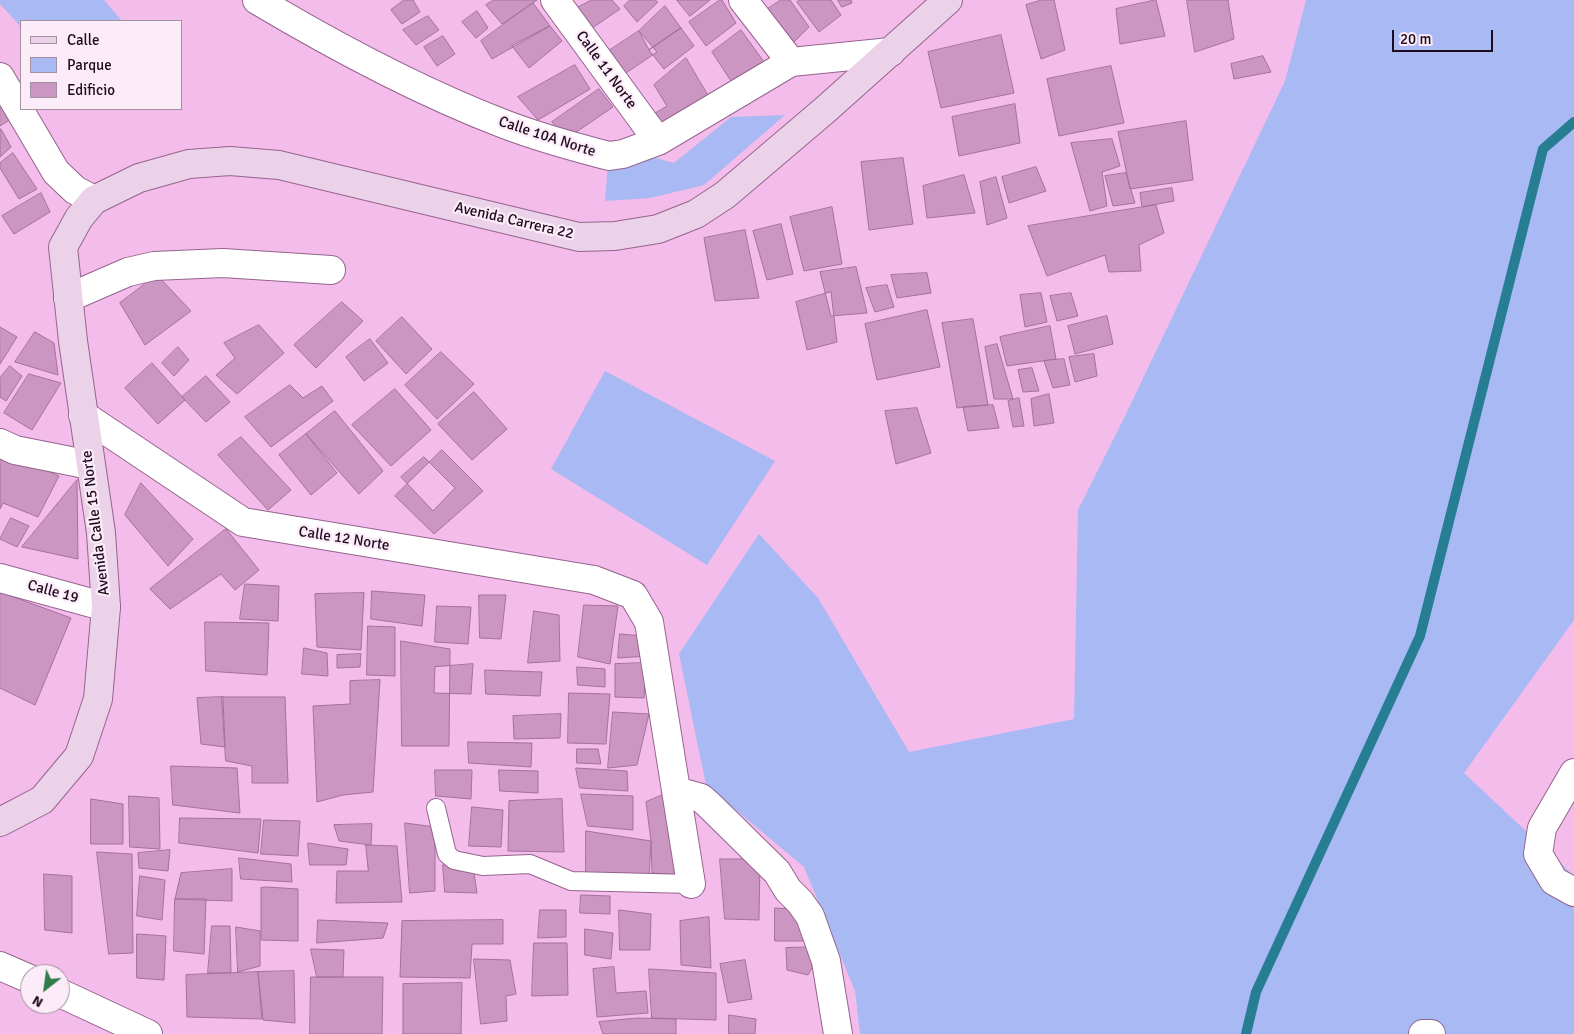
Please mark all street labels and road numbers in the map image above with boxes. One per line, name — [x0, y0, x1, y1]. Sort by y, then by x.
street label: Calle 11 Norte — [572, 28, 640, 112]
street label: Calle 10A Norte — [496, 113, 598, 161]
street label: Avenida Carrera 22 — [453, 199, 575, 243]
street label: Avenida Calle 15 Norte — [78, 449, 114, 597]
street label: Calle 12 Norte — [297, 523, 391, 555]
street label: Calle 19 — [26, 577, 80, 607]

